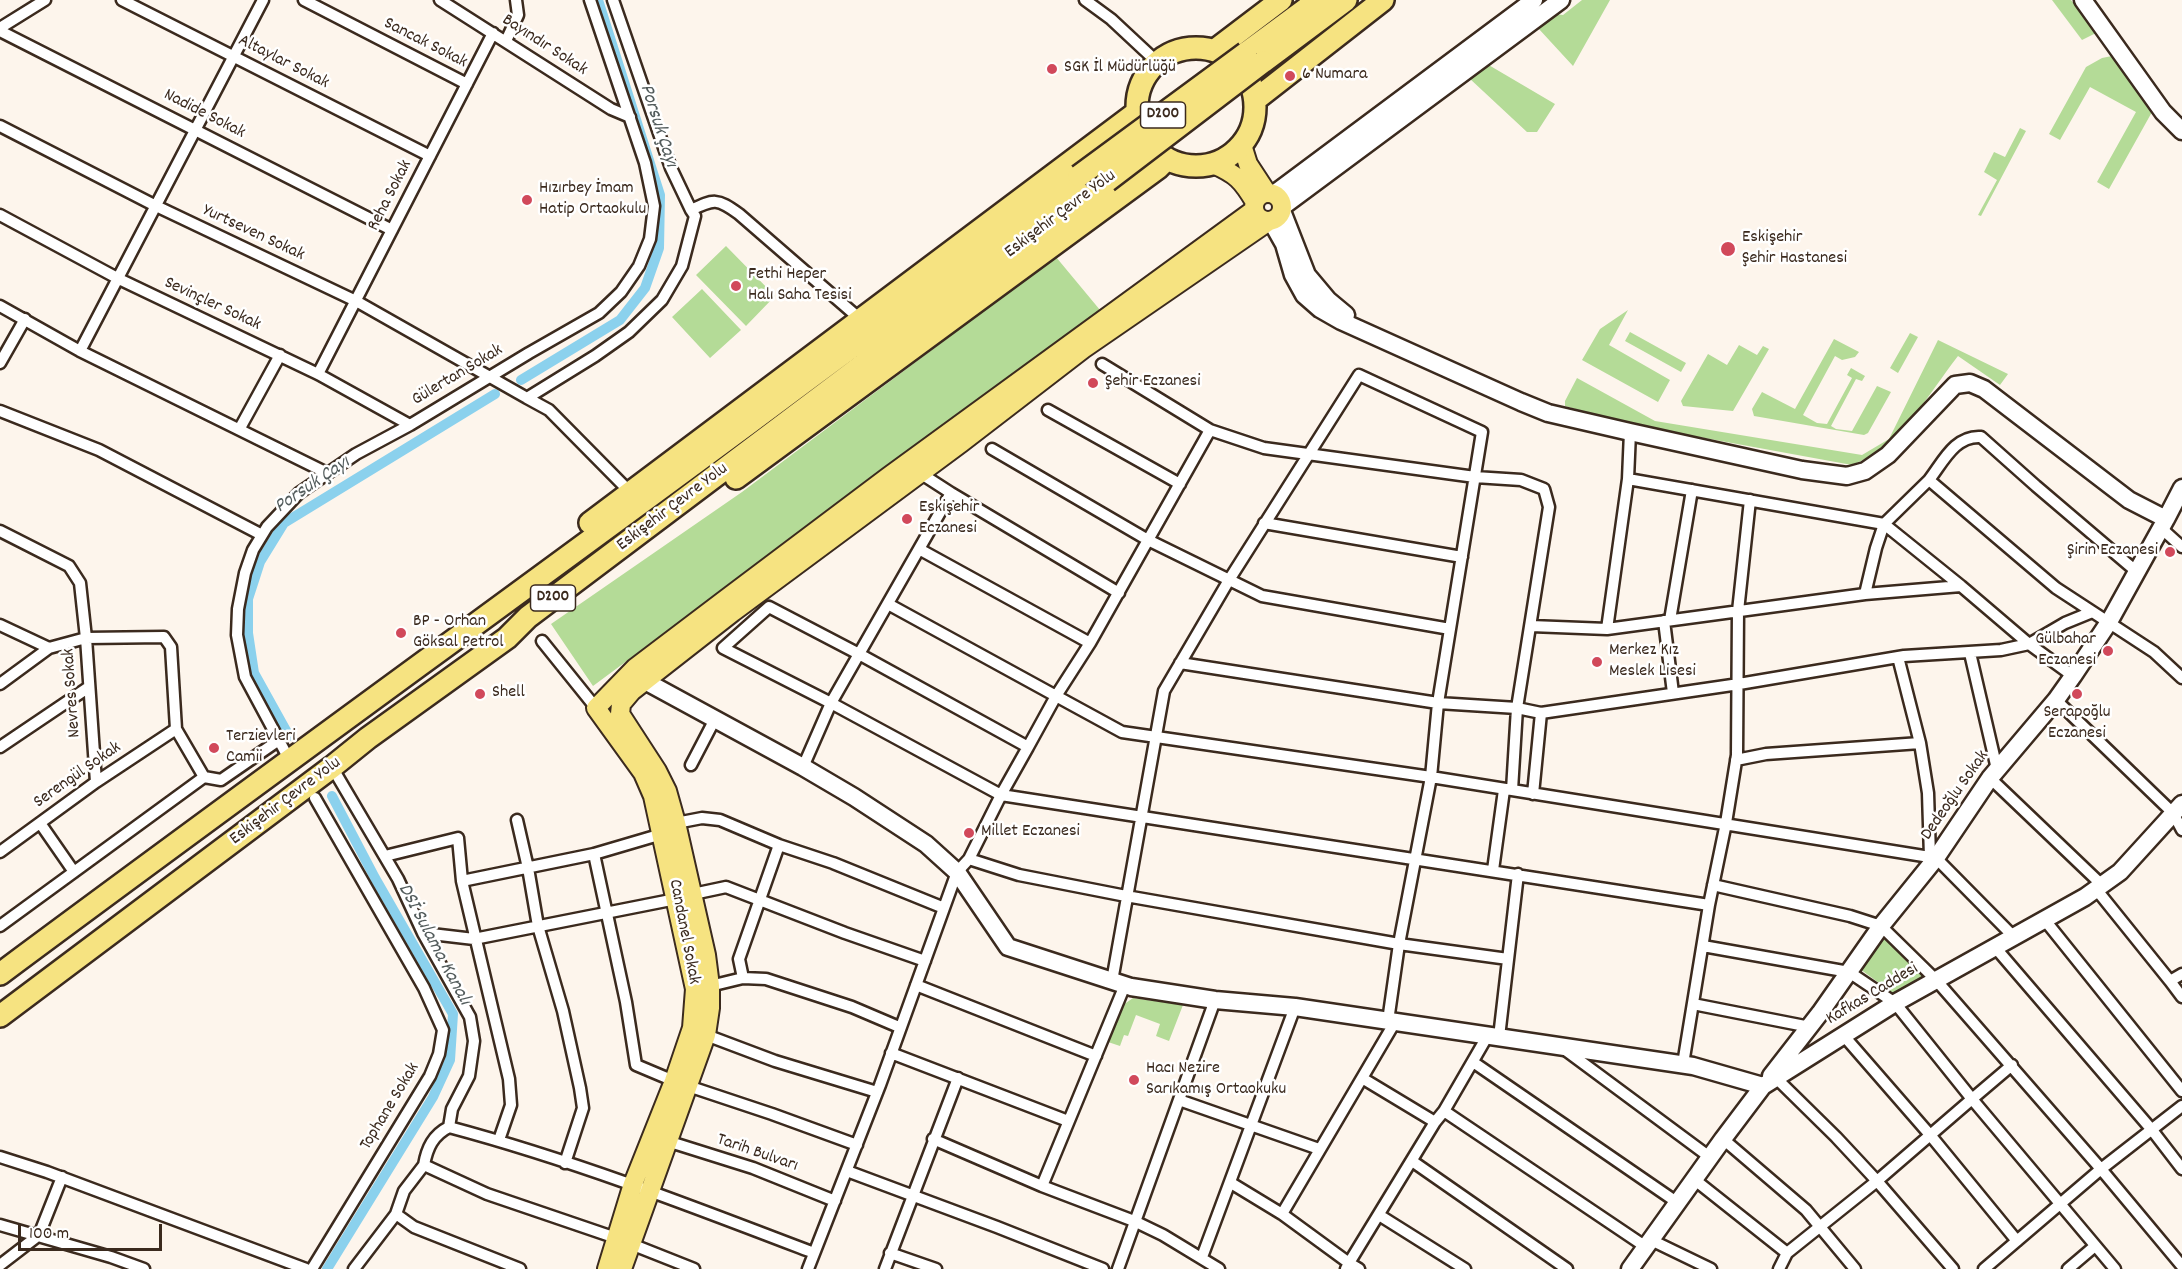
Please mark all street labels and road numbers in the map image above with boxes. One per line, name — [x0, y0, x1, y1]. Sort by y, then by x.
street label: Bayındır Sokak — [497, 10, 591, 82]
street label: Sancak Sokak — [380, 14, 470, 74]
street label: Altaylar Sokak — [234, 31, 332, 95]
street label: Nadide Sokak — [160, 85, 248, 145]
road number: D200 — [1140, 102, 1186, 128]
street label: Reha Sokak — [364, 157, 418, 235]
street label: Eskişehir Çevre Yolu — [1001, 166, 1121, 264]
street label: Yurtseven Sokak — [199, 201, 307, 267]
street label: Sevinçler Sokak — [160, 273, 264, 337]
street label: Gülertan Sokak — [409, 340, 507, 412]
street label: Eskişehir Çevre Yolu — [613, 459, 733, 557]
road number: D200 — [530, 585, 576, 611]
street label: Nevres Sokak — [59, 647, 87, 739]
street label: Serengül Sokak — [30, 738, 126, 814]
street label: Dedeoğlu Sokak — [1917, 747, 1995, 845]
street label: Eskişehir Çevre Yolu — [226, 753, 346, 851]
street label: Candanel Sokak — [662, 878, 704, 986]
street label: Kafkas Caddesi — [1823, 959, 1923, 1031]
street label: Tophane Sokak — [356, 1059, 426, 1155]
street label: Tarih Bulvarı — [714, 1130, 800, 1178]

